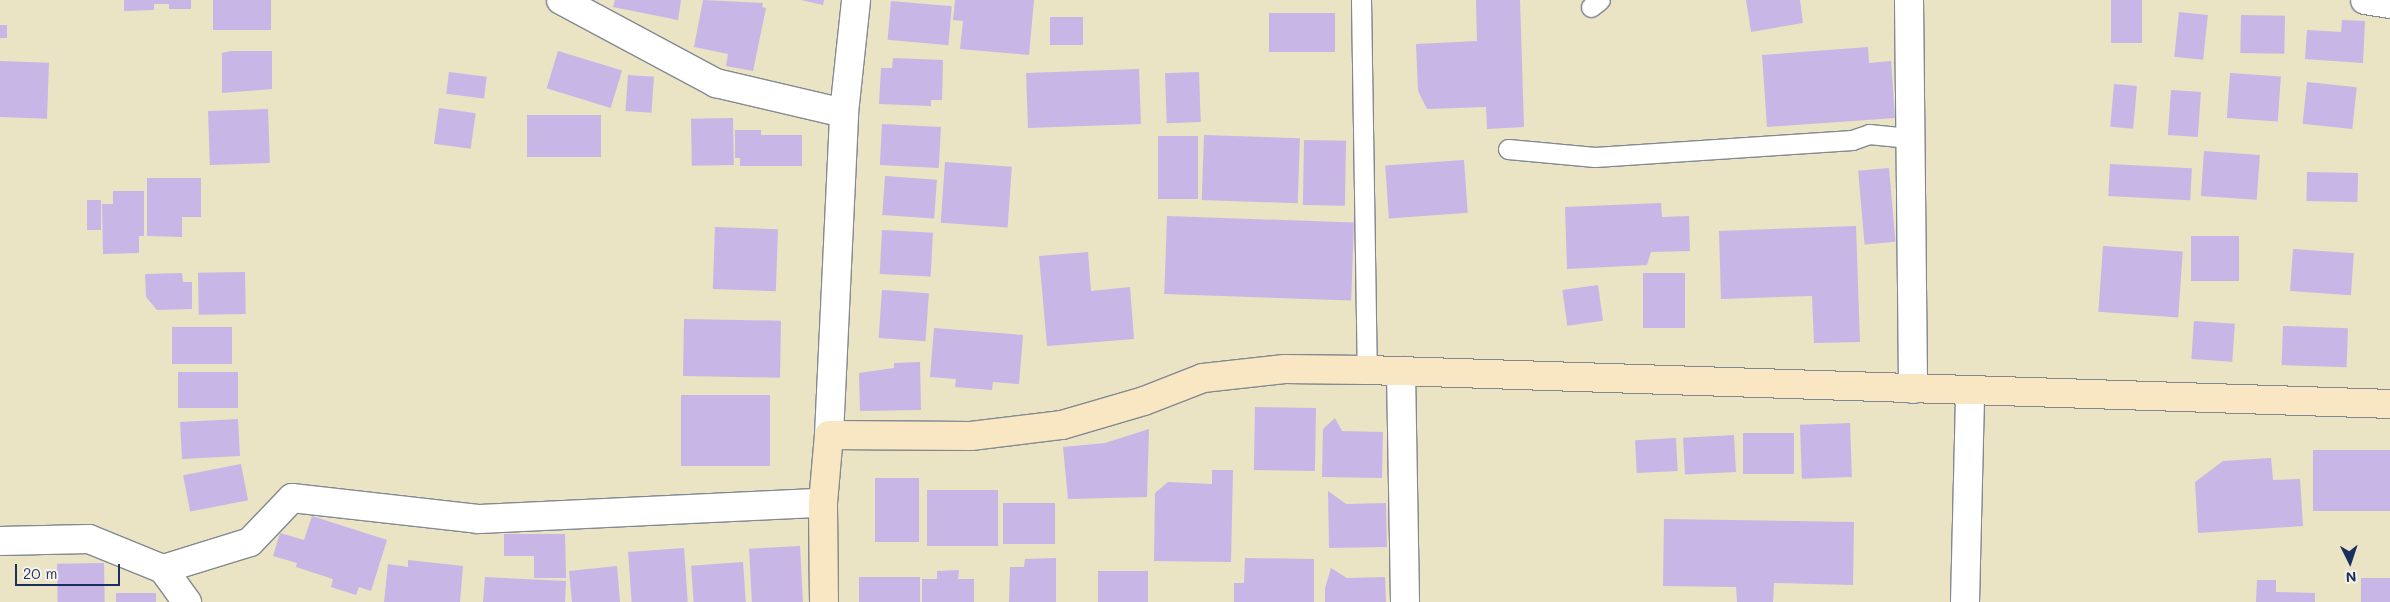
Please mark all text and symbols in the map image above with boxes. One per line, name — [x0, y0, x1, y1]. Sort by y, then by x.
north arrow — [2325, 537, 2375, 587]
scale bar — [18, 554, 122, 586]
text: 20 m — [23, 563, 57, 583]
text: N — [2345, 568, 2357, 587]

